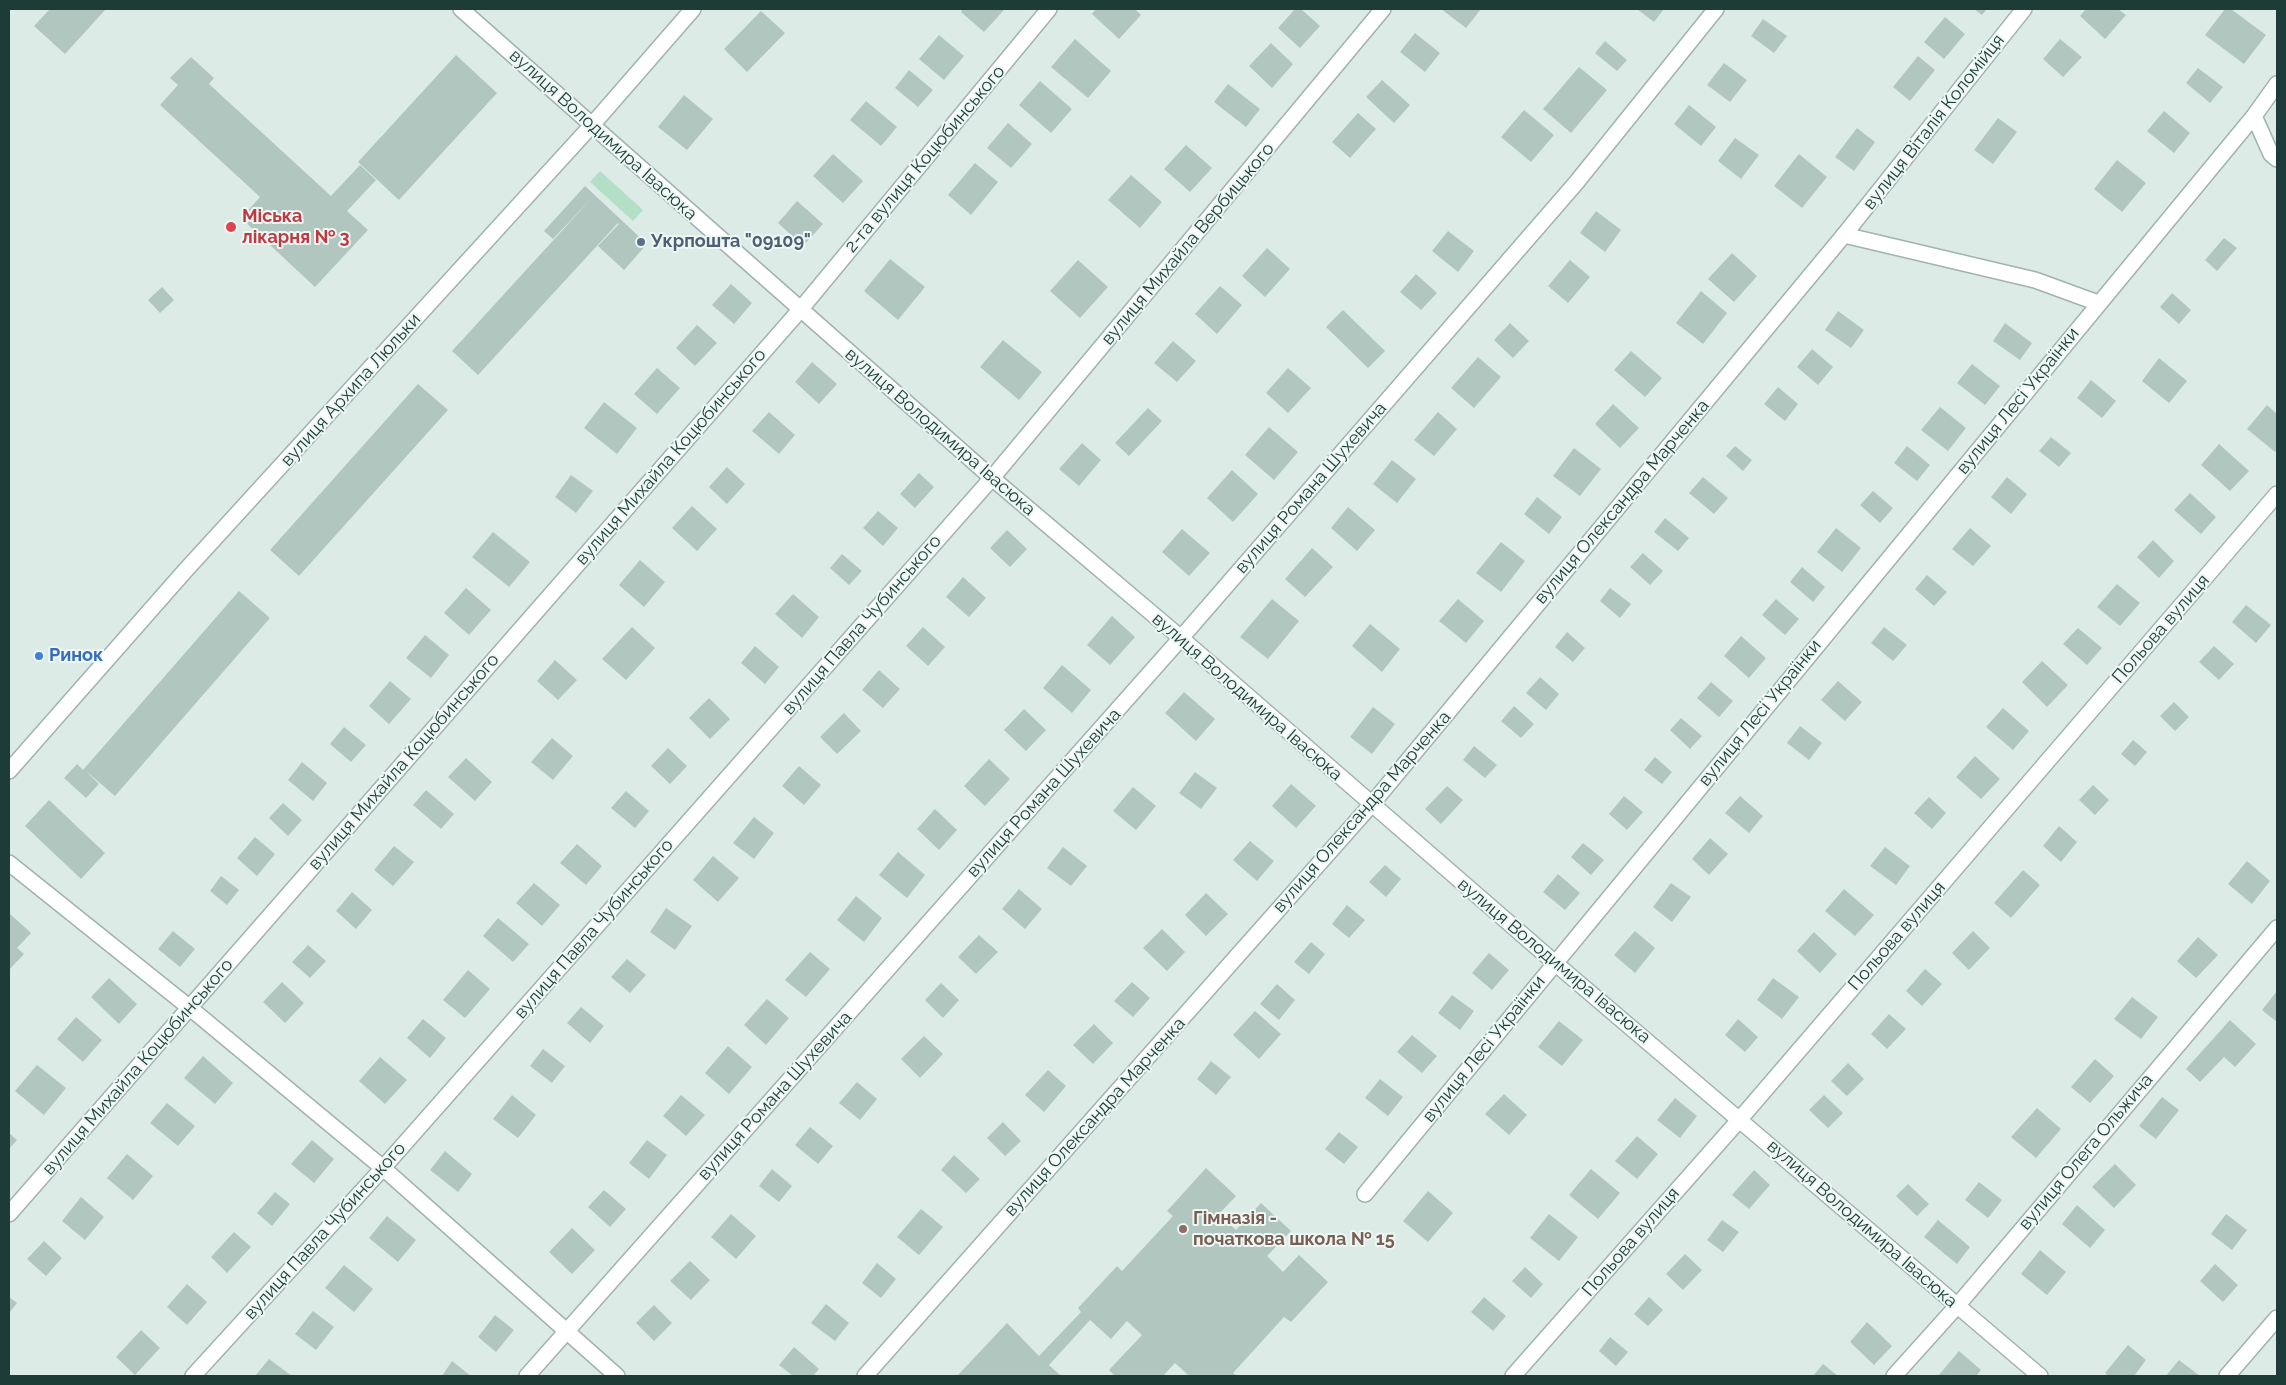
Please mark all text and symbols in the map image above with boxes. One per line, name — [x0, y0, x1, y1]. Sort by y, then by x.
street label: вулиця Віталія Коломійця — [1859, 30, 2009, 214]
street label: вулиця Володимира Івасюка — [505, 45, 701, 225]
street label: 2-га вулиця Коцюбинського — [840, 61, 1010, 257]
street label: вулиця Михайла Вербицького — [1097, 138, 1279, 350]
place label: Міська лікарня № 3 — [242, 206, 350, 248]
marker: Міська лікарня № 3 — [224, 220, 238, 234]
place label: Укрпошта "09109" — [651, 231, 811, 253]
marker: Укрпошта "09109" — [635, 236, 647, 248]
street label: вулиця Архипа Люльки — [277, 309, 425, 471]
street label: вулиця Лесі Українки — [1952, 323, 2084, 479]
street label: вулиця Володимира Івасюка — [840, 343, 1040, 521]
street label: вулиця Михайла Коцюбинського — [571, 344, 771, 570]
street label: вулиця Олександра Марченка — [1530, 395, 1714, 609]
street label: вулиця Романа Шухевича — [1231, 398, 1391, 578]
street label: вулиця Павла Чубинського — [778, 531, 946, 719]
street label: Польова вулиця — [2108, 570, 2214, 688]
street label: вулиця Володимира Івасюка — [1147, 608, 1347, 786]
street label: вулиця Лесі Українки — [1694, 635, 1826, 791]
place label: Ринок — [49, 645, 103, 667]
street label: вулиця Михайла Коцюбинського — [304, 649, 504, 875]
marker: Ринок — [33, 650, 45, 662]
street label: вулиця Романа Шухевича — [962, 704, 1126, 882]
street label: вулиця Олександра Марченка — [1269, 707, 1455, 917]
street label: вулиця Павла Чубинського — [510, 835, 678, 1023]
street label: вулиця Володимира Івасюка — [1453, 874, 1655, 1048]
street label: Польова вулиця — [1844, 877, 1950, 995]
street label: вулиця Михайла Коцюбинського — [38, 954, 238, 1180]
street label: вулиця Лесі Українки — [1418, 971, 1550, 1127]
street label: вулиця Романа Шухевича — [693, 1007, 857, 1185]
street label: вулиця Олександра Марченка — [1000, 1013, 1190, 1221]
street label: вулиця Олега Ольжича — [2014, 1070, 2158, 1234]
street label: вулиця Володимира Івасюка — [1762, 1135, 1962, 1313]
street label: вулиця Павла Чубинського — [240, 1138, 410, 1324]
street label: Польова вулиця — [1578, 1183, 1684, 1301]
place label: Гімназія - початкова школа № 15 — [1193, 1208, 1395, 1250]
marker: Гімназія - початкова школа № 15 — [1177, 1223, 1189, 1235]

